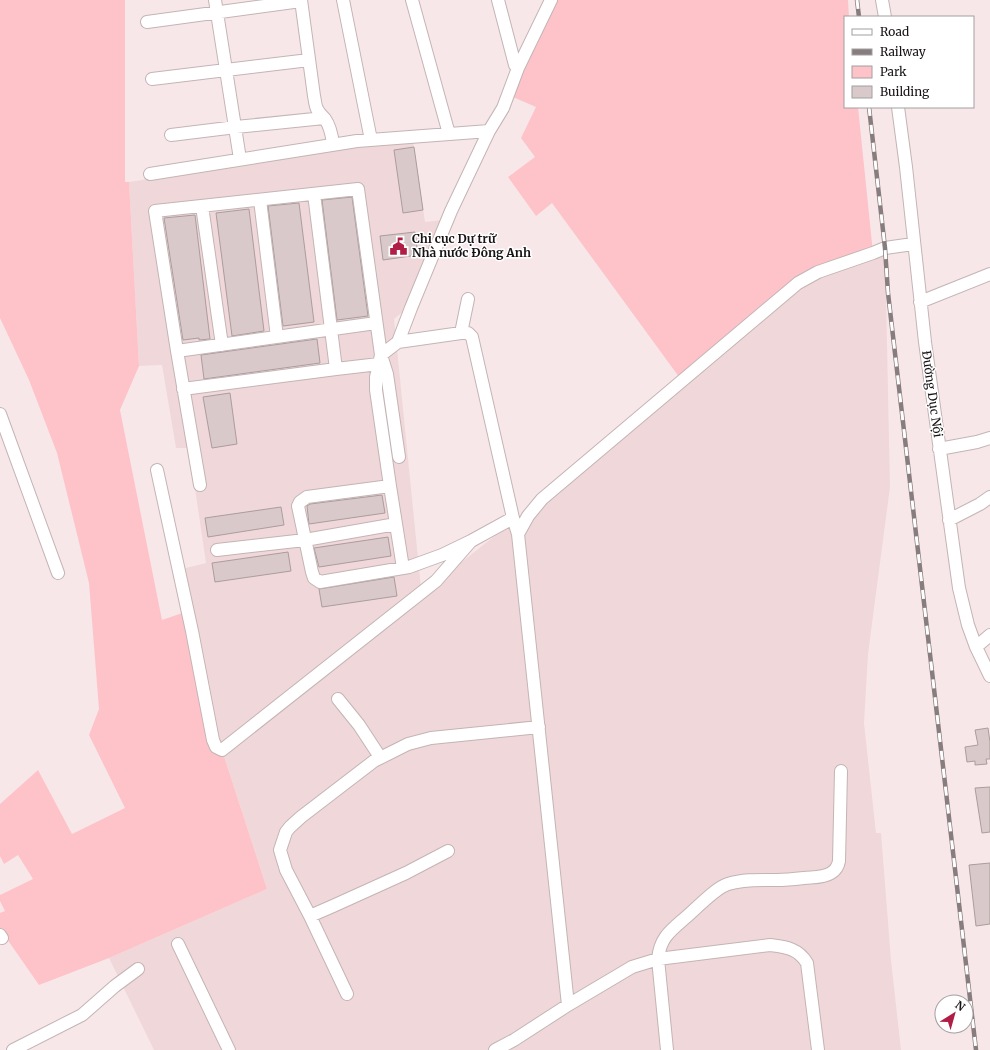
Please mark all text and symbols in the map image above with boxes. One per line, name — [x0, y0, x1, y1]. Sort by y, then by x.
legend — [844, 16, 974, 108]
text: Road — [880, 24, 909, 39]
text: Railway — [880, 44, 926, 59]
text: Park — [880, 64, 907, 79]
text: Building — [880, 84, 930, 99]
place label: Chi cục Dự trữ Nhà nước Đông Anh — [412, 231, 531, 260]
public building icon: Chi cục Dự trữ Nhà nước Đông Anh — [389, 236, 409, 256]
street label: Đường Dục Nội — [919, 350, 946, 438]
north arrow — [934, 994, 974, 1034]
text: N — [952, 998, 968, 1014]

